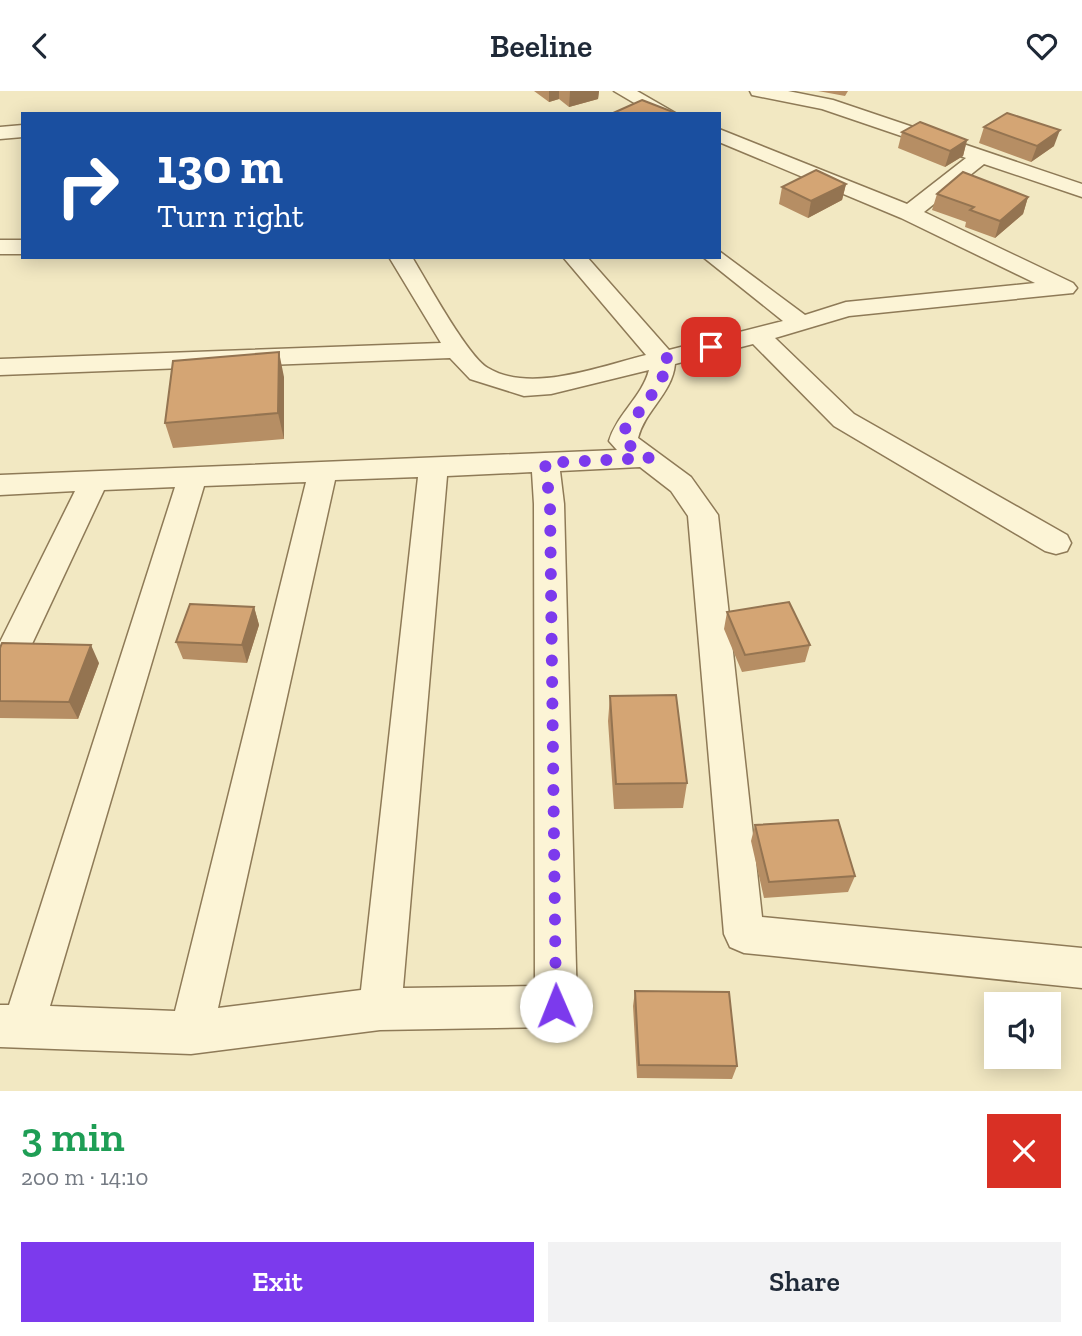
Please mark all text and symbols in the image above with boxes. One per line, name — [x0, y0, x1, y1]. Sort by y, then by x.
icon: back — [21, 27, 59, 65]
text: Beeline — [490, 27, 592, 65]
icon: heart — [1023, 27, 1061, 65]
text: 130 m — [157, 137, 283, 196]
icon: right — [42, 140, 133, 231]
text: Turn right — [157, 197, 304, 235]
pin — [681, 317, 741, 377]
icon: arrive — [692, 328, 730, 366]
position arrow — [519, 969, 593, 1043]
map controls — [984, 992, 1061, 1069]
button: sound — [984, 992, 1061, 1069]
text: 3 min — [21, 1111, 125, 1162]
button: close — [987, 1114, 1061, 1188]
text: 200 m · 14:10 — [21, 1163, 148, 1191]
button: Exit — [21, 1242, 534, 1322]
button: Share — [548, 1242, 1061, 1322]

